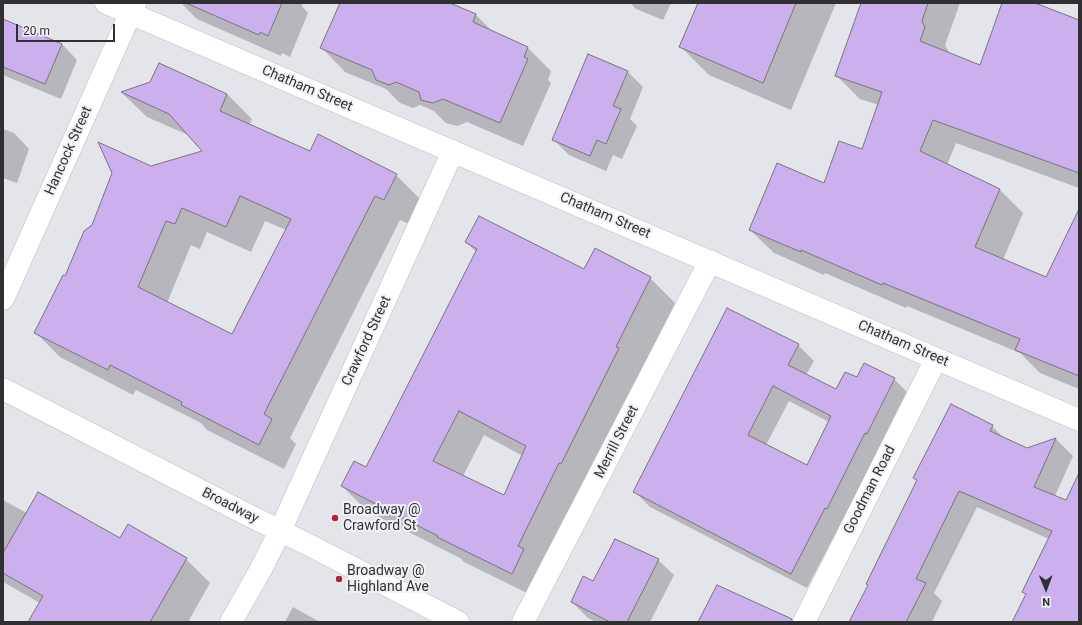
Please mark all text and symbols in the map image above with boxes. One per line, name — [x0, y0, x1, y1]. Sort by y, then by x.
scale bar — [18, 16, 117, 42]
text: 20 m — [23, 24, 50, 38]
street label: Chatham Street — [259, 62, 355, 116]
street label: Hancock Street — [42, 104, 96, 198]
street label: Chatham Street — [557, 189, 653, 243]
street label: Crawford Street — [339, 293, 395, 389]
street label: Chatham Street — [855, 317, 951, 371]
street label: Merrill Street — [591, 403, 643, 481]
street label: Goodman Road — [841, 443, 899, 537]
street label: Broadway — [199, 485, 261, 527]
place label: Broadway @ Crawford St — [343, 502, 421, 534]
marker: Broadway @ Crawford St — [330, 513, 340, 523]
place label: Broadway @ Highland Ave — [347, 563, 429, 596]
north arrow — [1026, 569, 1066, 609]
marker: Broadway @ Highland Ave — [334, 574, 344, 584]
text: N — [1042, 595, 1050, 608]

